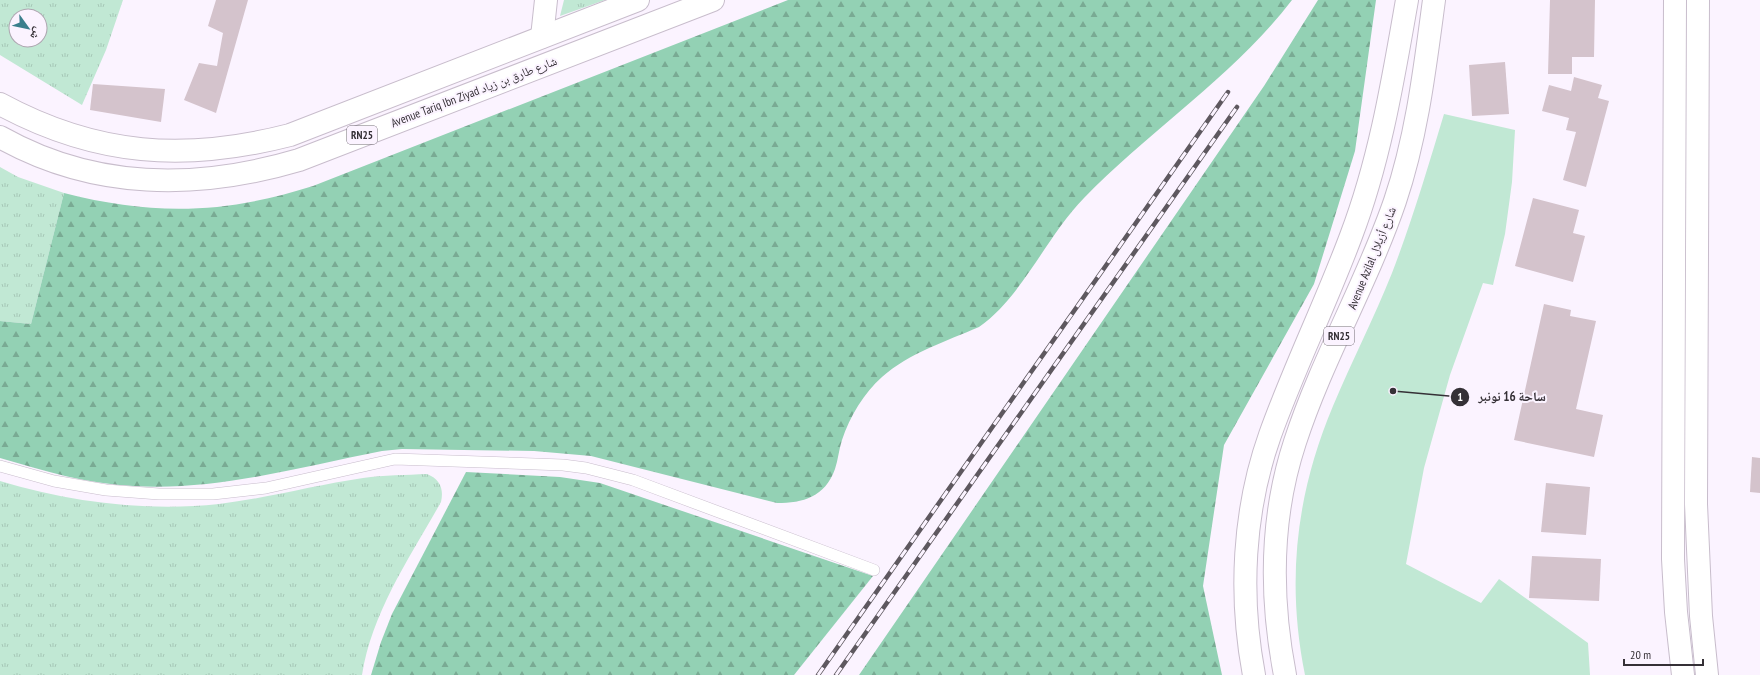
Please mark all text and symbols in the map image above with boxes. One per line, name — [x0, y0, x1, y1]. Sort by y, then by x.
north arrow — [8, 8, 48, 48]
text: ش — [26, 24, 45, 42]
street label: Avenue Tariq Ibn Ziyad شارع طارق بن زياد — [389, 53, 559, 131]
road number: RN25 — [347, 126, 377, 144]
street label: Avenue Azilal شارع أزيلال — [1344, 204, 1400, 312]
road number: RN25 — [1324, 327, 1354, 345]
callout: ساحة 16 نونبر — [1450, 384, 1553, 409]
text: ساحة 16 نونبر — [1477, 388, 1546, 405]
text: 1 — [1457, 389, 1463, 404]
scale bar — [1624, 641, 1703, 667]
text: 20 m — [1630, 647, 1651, 662]

